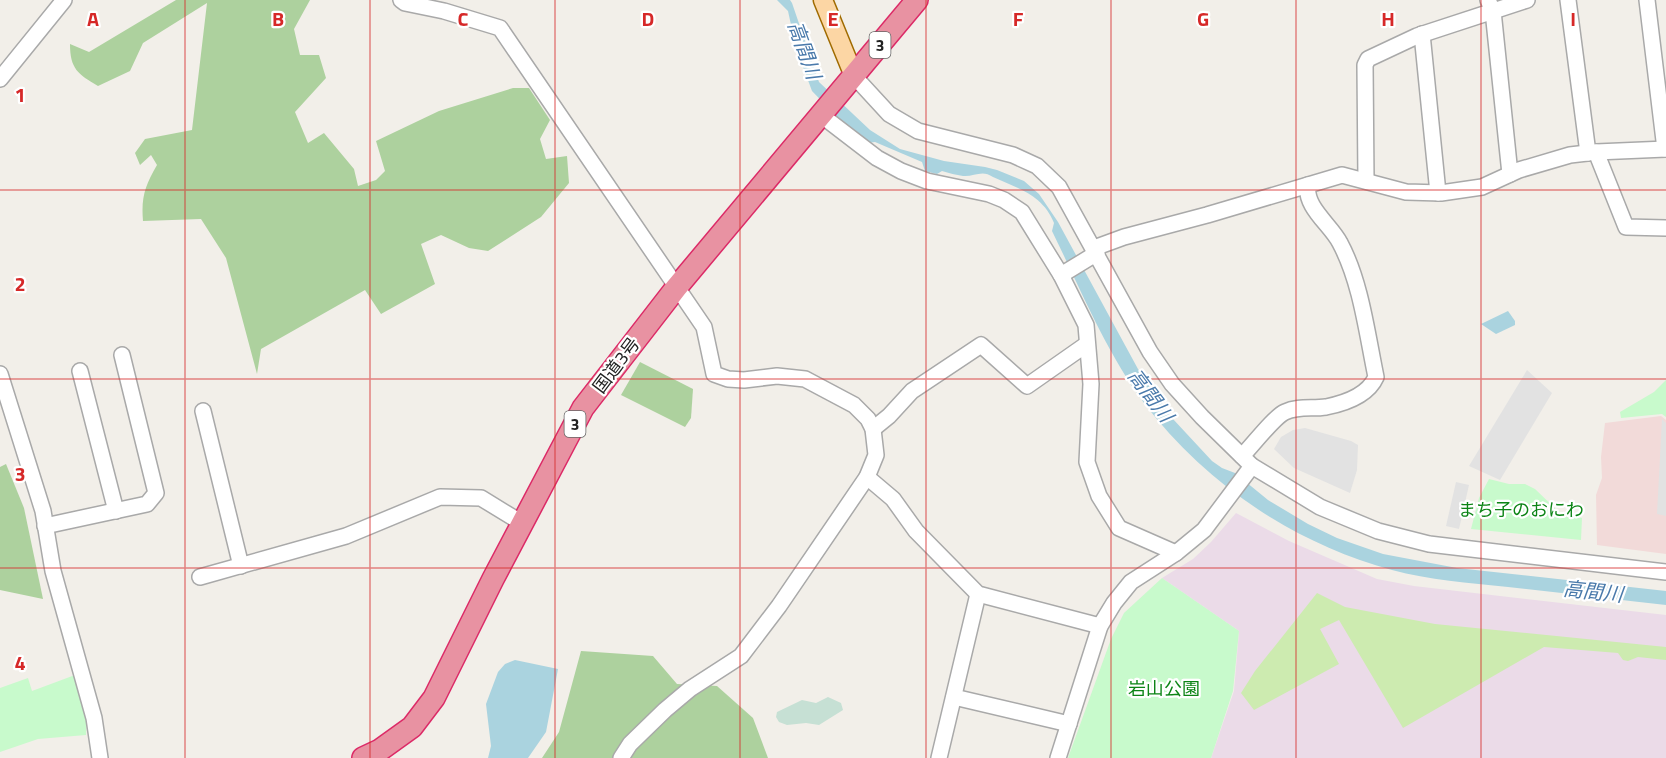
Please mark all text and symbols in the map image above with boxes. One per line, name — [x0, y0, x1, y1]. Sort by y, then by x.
text: A — [87, 3, 99, 34]
text: B — [272, 3, 284, 34]
text: C — [458, 3, 469, 34]
text: D — [642, 3, 654, 34]
text: E — [827, 3, 839, 34]
text: F — [1013, 3, 1024, 34]
text: G — [1197, 3, 1209, 34]
text: H — [1381, 3, 1395, 34]
text: I — [1570, 3, 1576, 34]
water label: 高間川 — [780, 17, 831, 85]
road number: 3 — [870, 32, 890, 58]
text: 1 — [14, 79, 26, 110]
text: 2 — [14, 268, 26, 299]
street label: 国道3号 — [586, 331, 646, 399]
water label: 高間川 — [1121, 362, 1183, 430]
road number: 3 — [564, 411, 586, 437]
text: 3 — [14, 458, 26, 489]
park label: まち子のおにわ — [1458, 496, 1584, 523]
water label: 高間川 — [1562, 572, 1626, 610]
text: 4 — [14, 647, 26, 678]
park label: 岩山公園 — [1128, 675, 1200, 702]

